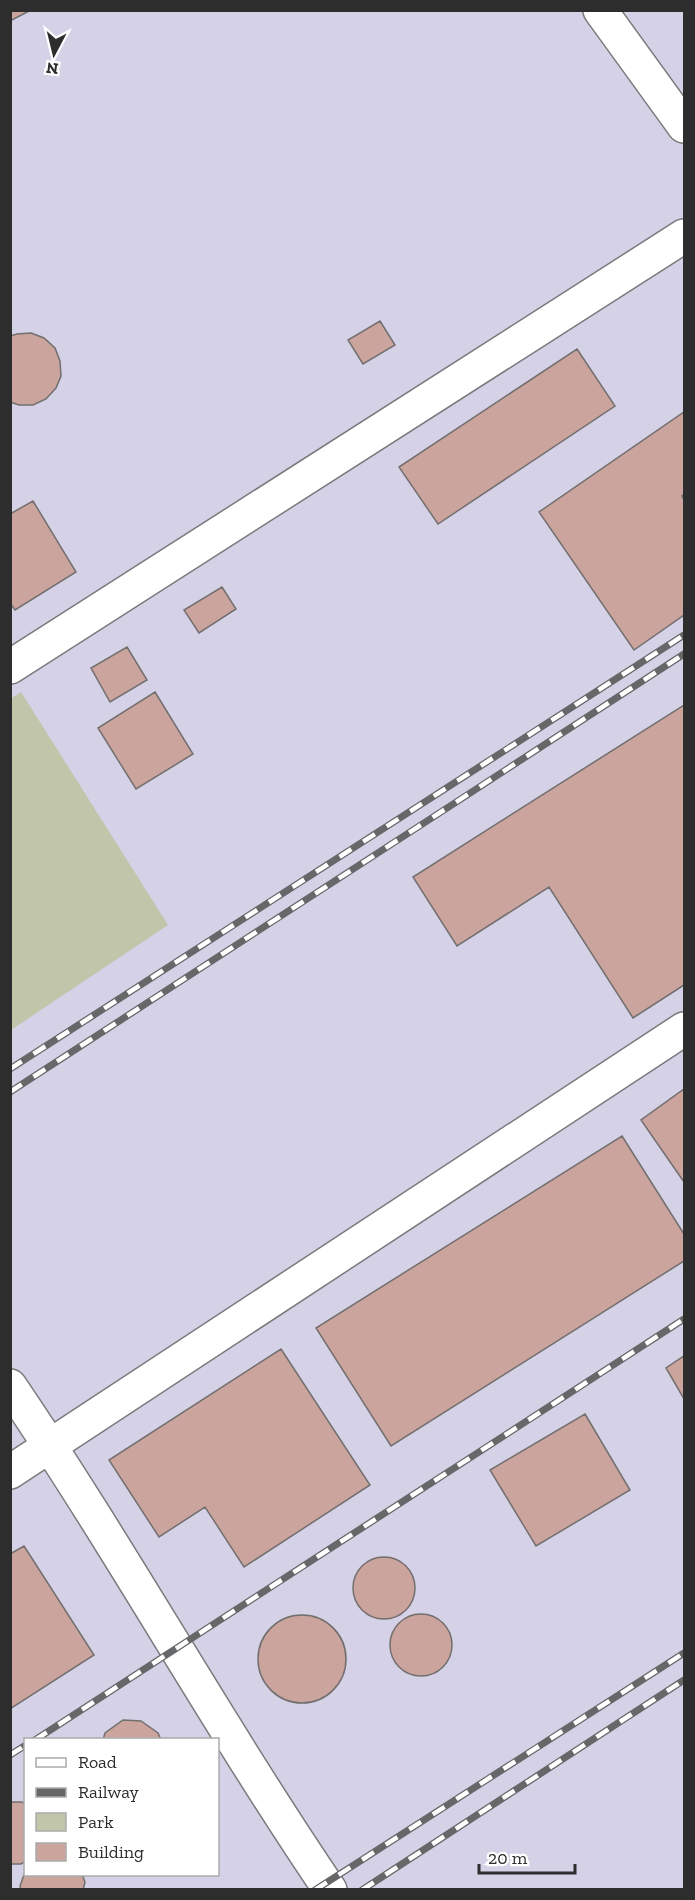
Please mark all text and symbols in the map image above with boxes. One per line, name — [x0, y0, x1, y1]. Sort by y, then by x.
north arrow — [24, 24, 84, 84]
text: N — [45, 58, 59, 79]
legend — [24, 1738, 219, 1876]
text: Road — [78, 1751, 117, 1773]
text: Railway — [78, 1781, 140, 1803]
text: Park — [78, 1811, 114, 1833]
scale bar — [479, 1837, 575, 1875]
text: Building — [78, 1841, 144, 1863]
text: 20 m — [488, 1847, 528, 1869]

